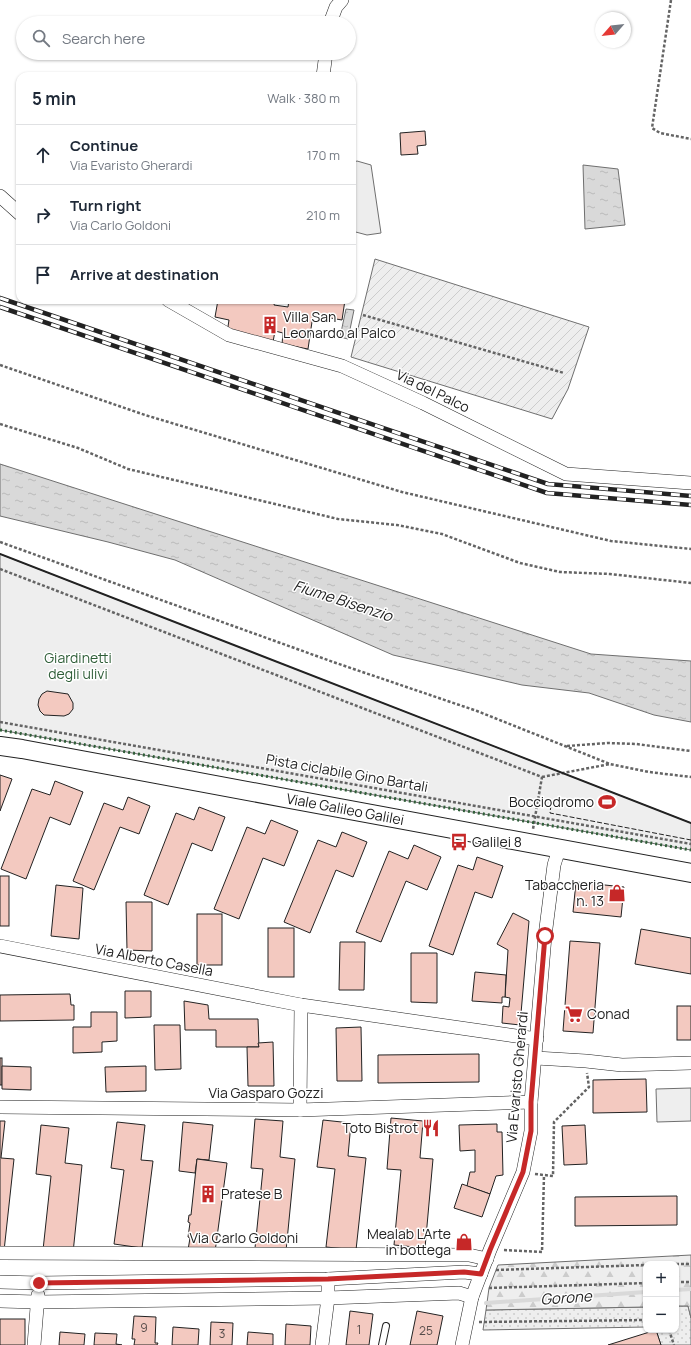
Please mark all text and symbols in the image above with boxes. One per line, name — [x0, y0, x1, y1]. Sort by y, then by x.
north arrow — [595, 12, 631, 48]
search box — [16, 16, 356, 60]
icon: search — [30, 27, 52, 49]
text: Search here — [62, 28, 145, 49]
text: 5 min — [32, 87, 76, 110]
text: Walk · 380 m — [267, 89, 340, 107]
text: Continue — [70, 135, 138, 156]
icon: ahead — [32, 144, 54, 166]
text: 170 m — [307, 146, 340, 164]
text: Via Evaristo Gherardi — [70, 156, 193, 174]
text: Turn right — [70, 195, 141, 216]
icon: right — [32, 204, 54, 226]
text: 210 m — [306, 206, 340, 224]
text: Via Carlo Goldoni — [70, 216, 171, 234]
icon: arrive — [32, 264, 54, 286]
text: Arrive at destination — [70, 264, 219, 285]
place label: Villa San Leonardo al Palco — [283, 307, 396, 342]
building icon: Villa San Leonardo al Palco — [260, 315, 280, 335]
street label: Via del Palco — [393, 365, 473, 417]
water label: Fiume Bisenzio — [291, 575, 396, 627]
park label: Giardinetti degli ulivi — [44, 648, 112, 683]
street label: Pista ciclabile Gino Bartali — [265, 749, 430, 796]
street label: Viale Galileo Galilei — [285, 788, 406, 829]
place label: Bocciodromo — [509, 792, 594, 811]
sports icon: Bocciodromo — [597, 792, 617, 812]
bus stop icon: Galilei 8 — [449, 832, 469, 852]
place label: Galilei 8 — [472, 832, 522, 851]
place label: Tabaccheria n. 13 — [525, 875, 604, 910]
shop icon: Tabaccheria n. 13 — [607, 883, 627, 903]
route start — [536, 927, 554, 945]
street label: Via Alberto Casella — [94, 939, 215, 980]
supermarket icon: Conad — [564, 1004, 584, 1024]
place label: Conad — [587, 1004, 630, 1023]
street label: Via Evaristo Gherardi — [501, 1010, 532, 1143]
street label: Via Gasparo Gozzi — [208, 1083, 324, 1102]
place label: Toto Bistrot — [342, 1118, 418, 1137]
restaurant icon: Toto Bistrot — [421, 1118, 441, 1138]
building icon: Pratese B — [198, 1184, 218, 1204]
place label: Pratese B — [221, 1184, 283, 1203]
place label: Mealab L'Arte in bottega — [367, 1224, 451, 1259]
street label: Via Carlo Goldoni — [190, 1228, 298, 1247]
shop icon: Mealab L'Arte in bottega — [454, 1232, 474, 1252]
map controls — [643, 1261, 679, 1333]
button: + — [643, 1261, 679, 1297]
route end — [30, 1274, 48, 1292]
water label: Gorone — [540, 1285, 593, 1310]
button: − — [643, 1297, 679, 1333]
house number: 9 — [140, 1319, 148, 1336]
house number: 1 — [357, 1321, 361, 1338]
house number: 25 — [419, 1322, 433, 1339]
house number: 3 — [219, 1325, 225, 1342]

